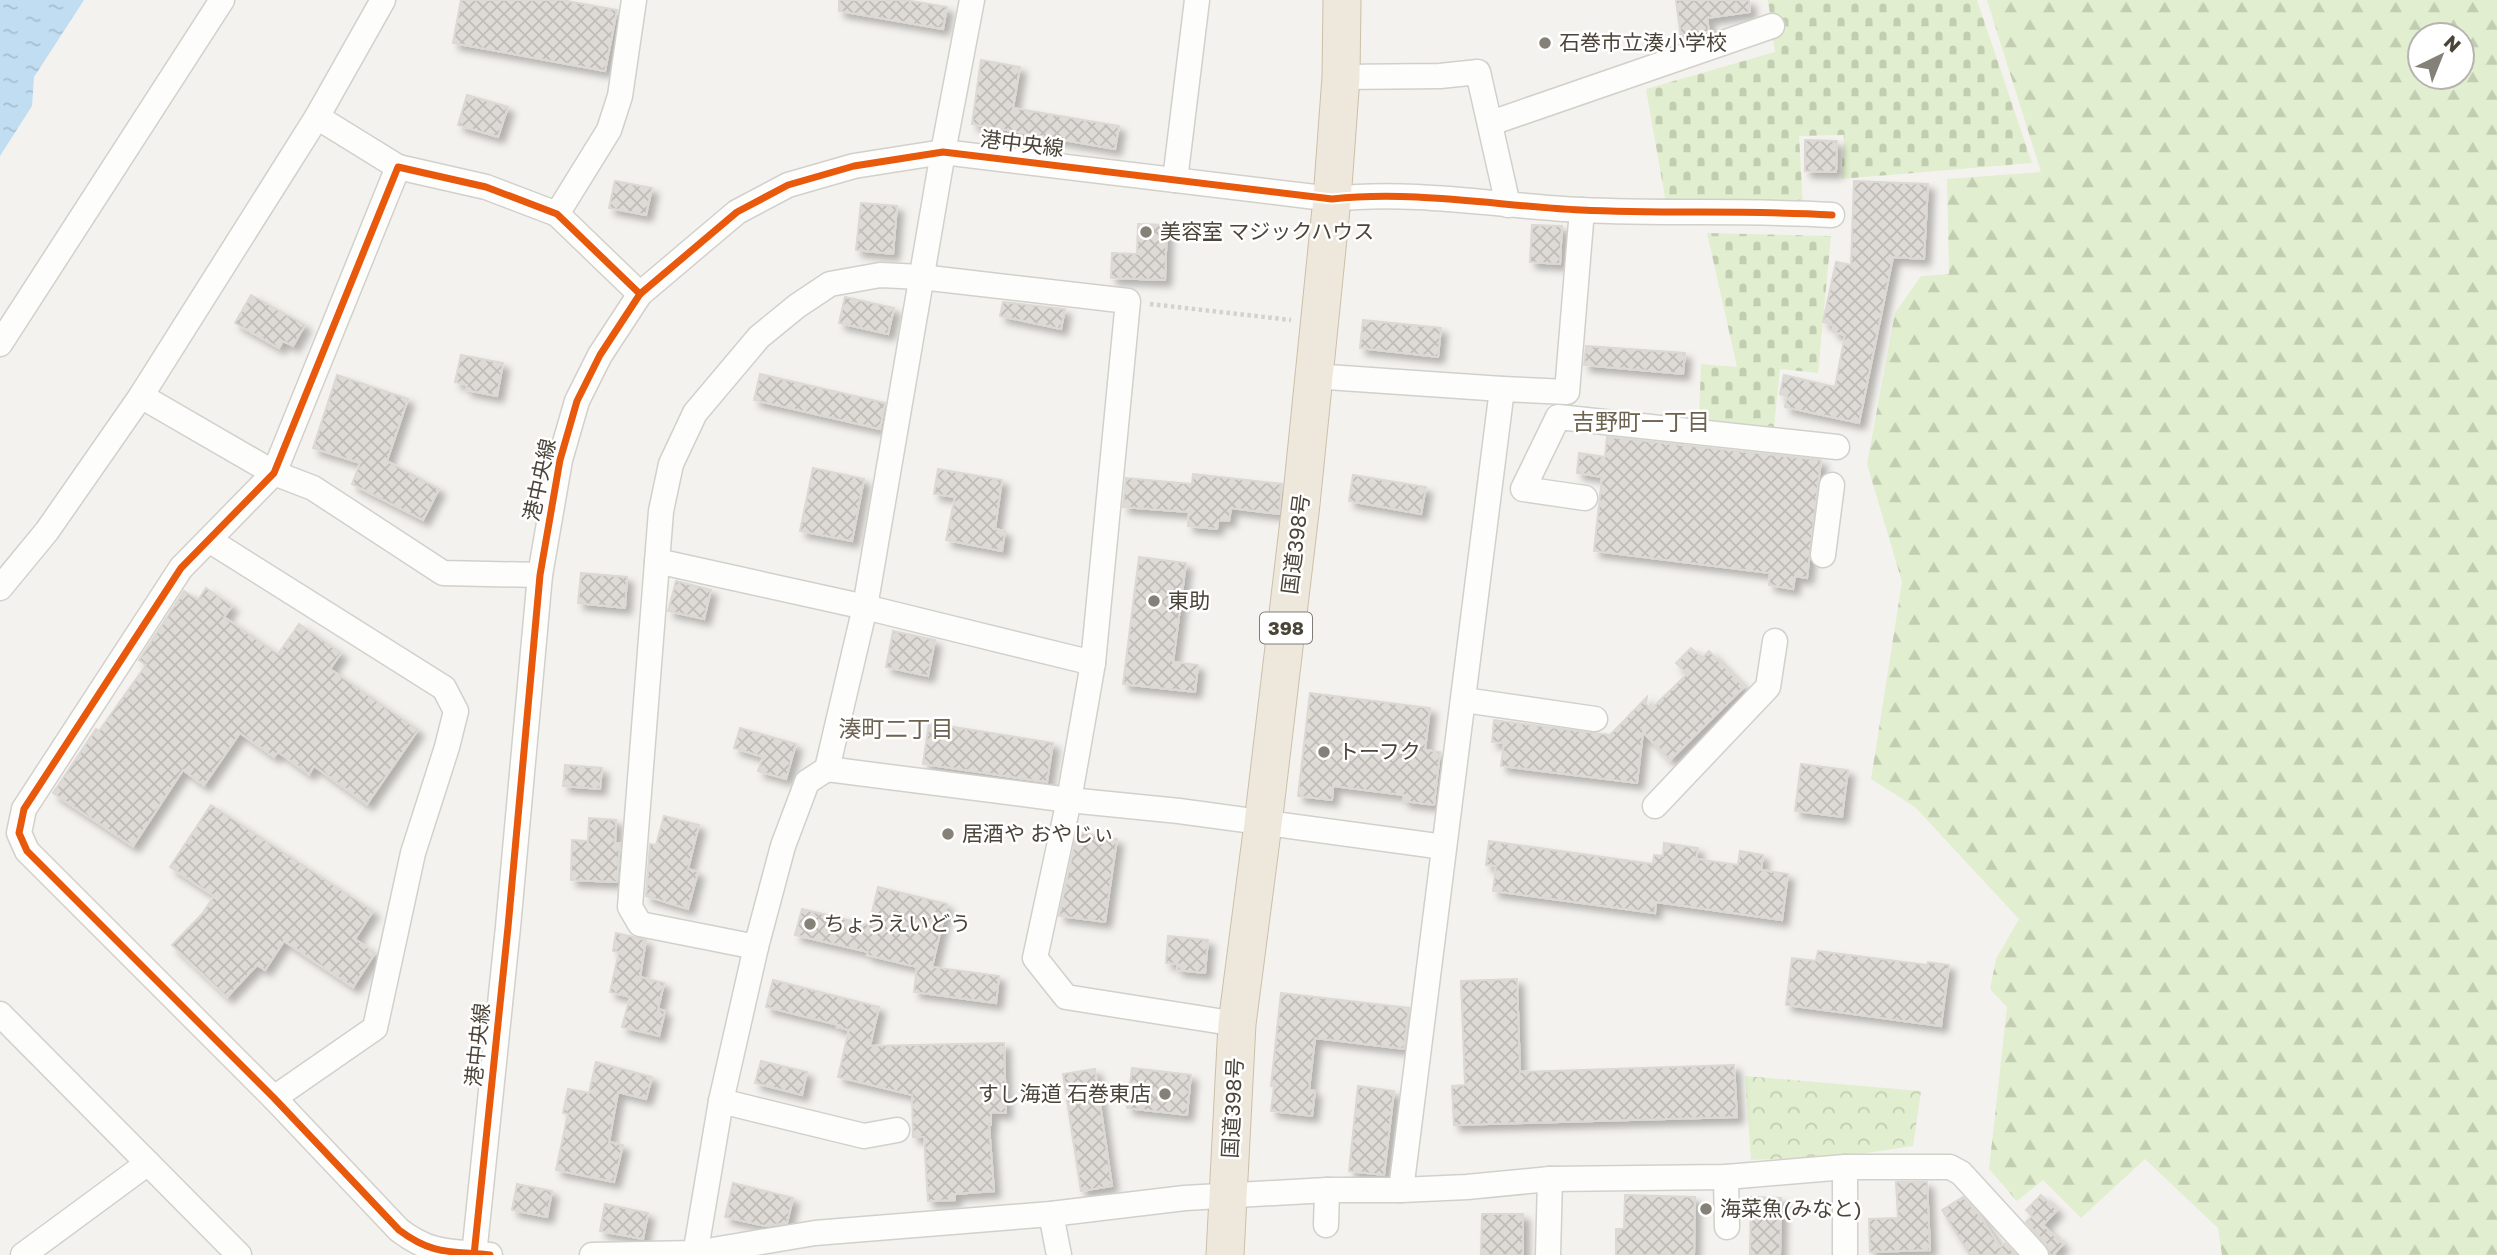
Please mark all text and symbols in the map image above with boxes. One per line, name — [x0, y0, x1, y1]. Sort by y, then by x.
north arrow — [2406, 21, 2476, 91]
place label: 石巻市立湊小学校 — [1559, 29, 1727, 55]
text: N — [2440, 30, 2466, 57]
marker: 石巻市立湊小学校 — [1537, 35, 1553, 51]
street label: 港中央線 — [979, 125, 1065, 161]
place label: 美容室 マジックハウス — [1160, 218, 1374, 244]
marker: 美容室 マジックハウス — [1138, 224, 1154, 240]
district label: 吉野町一丁目 — [1572, 407, 1710, 435]
street label: 港中央線 — [518, 436, 560, 524]
street label: 国道398号 — [1276, 492, 1314, 595]
place label: 東助 — [1168, 587, 1210, 613]
marker: 東助 — [1146, 593, 1162, 609]
road number: 398 — [1260, 612, 1312, 643]
district label: 湊町二丁目 — [839, 714, 954, 742]
place label: トーフク — [1338, 738, 1421, 764]
marker: トーフク — [1316, 744, 1332, 760]
place label: 居酒や おやじぃ — [962, 820, 1114, 846]
marker: 居酒や おやじぃ — [940, 826, 956, 842]
place label: ちょうえいどう — [824, 910, 971, 936]
marker: ちょうえいどう — [802, 916, 818, 932]
street label: 港中央線 — [460, 1002, 494, 1088]
street label: 国道398号 — [1216, 1057, 1248, 1159]
place label: すし海道 石巻東店 — [978, 1080, 1151, 1106]
marker: すし海道 石巻東店 — [1157, 1086, 1173, 1102]
place label: 海菜魚(みなと) — [1720, 1195, 1862, 1221]
marker: 海菜魚(みなと) — [1698, 1201, 1714, 1217]

